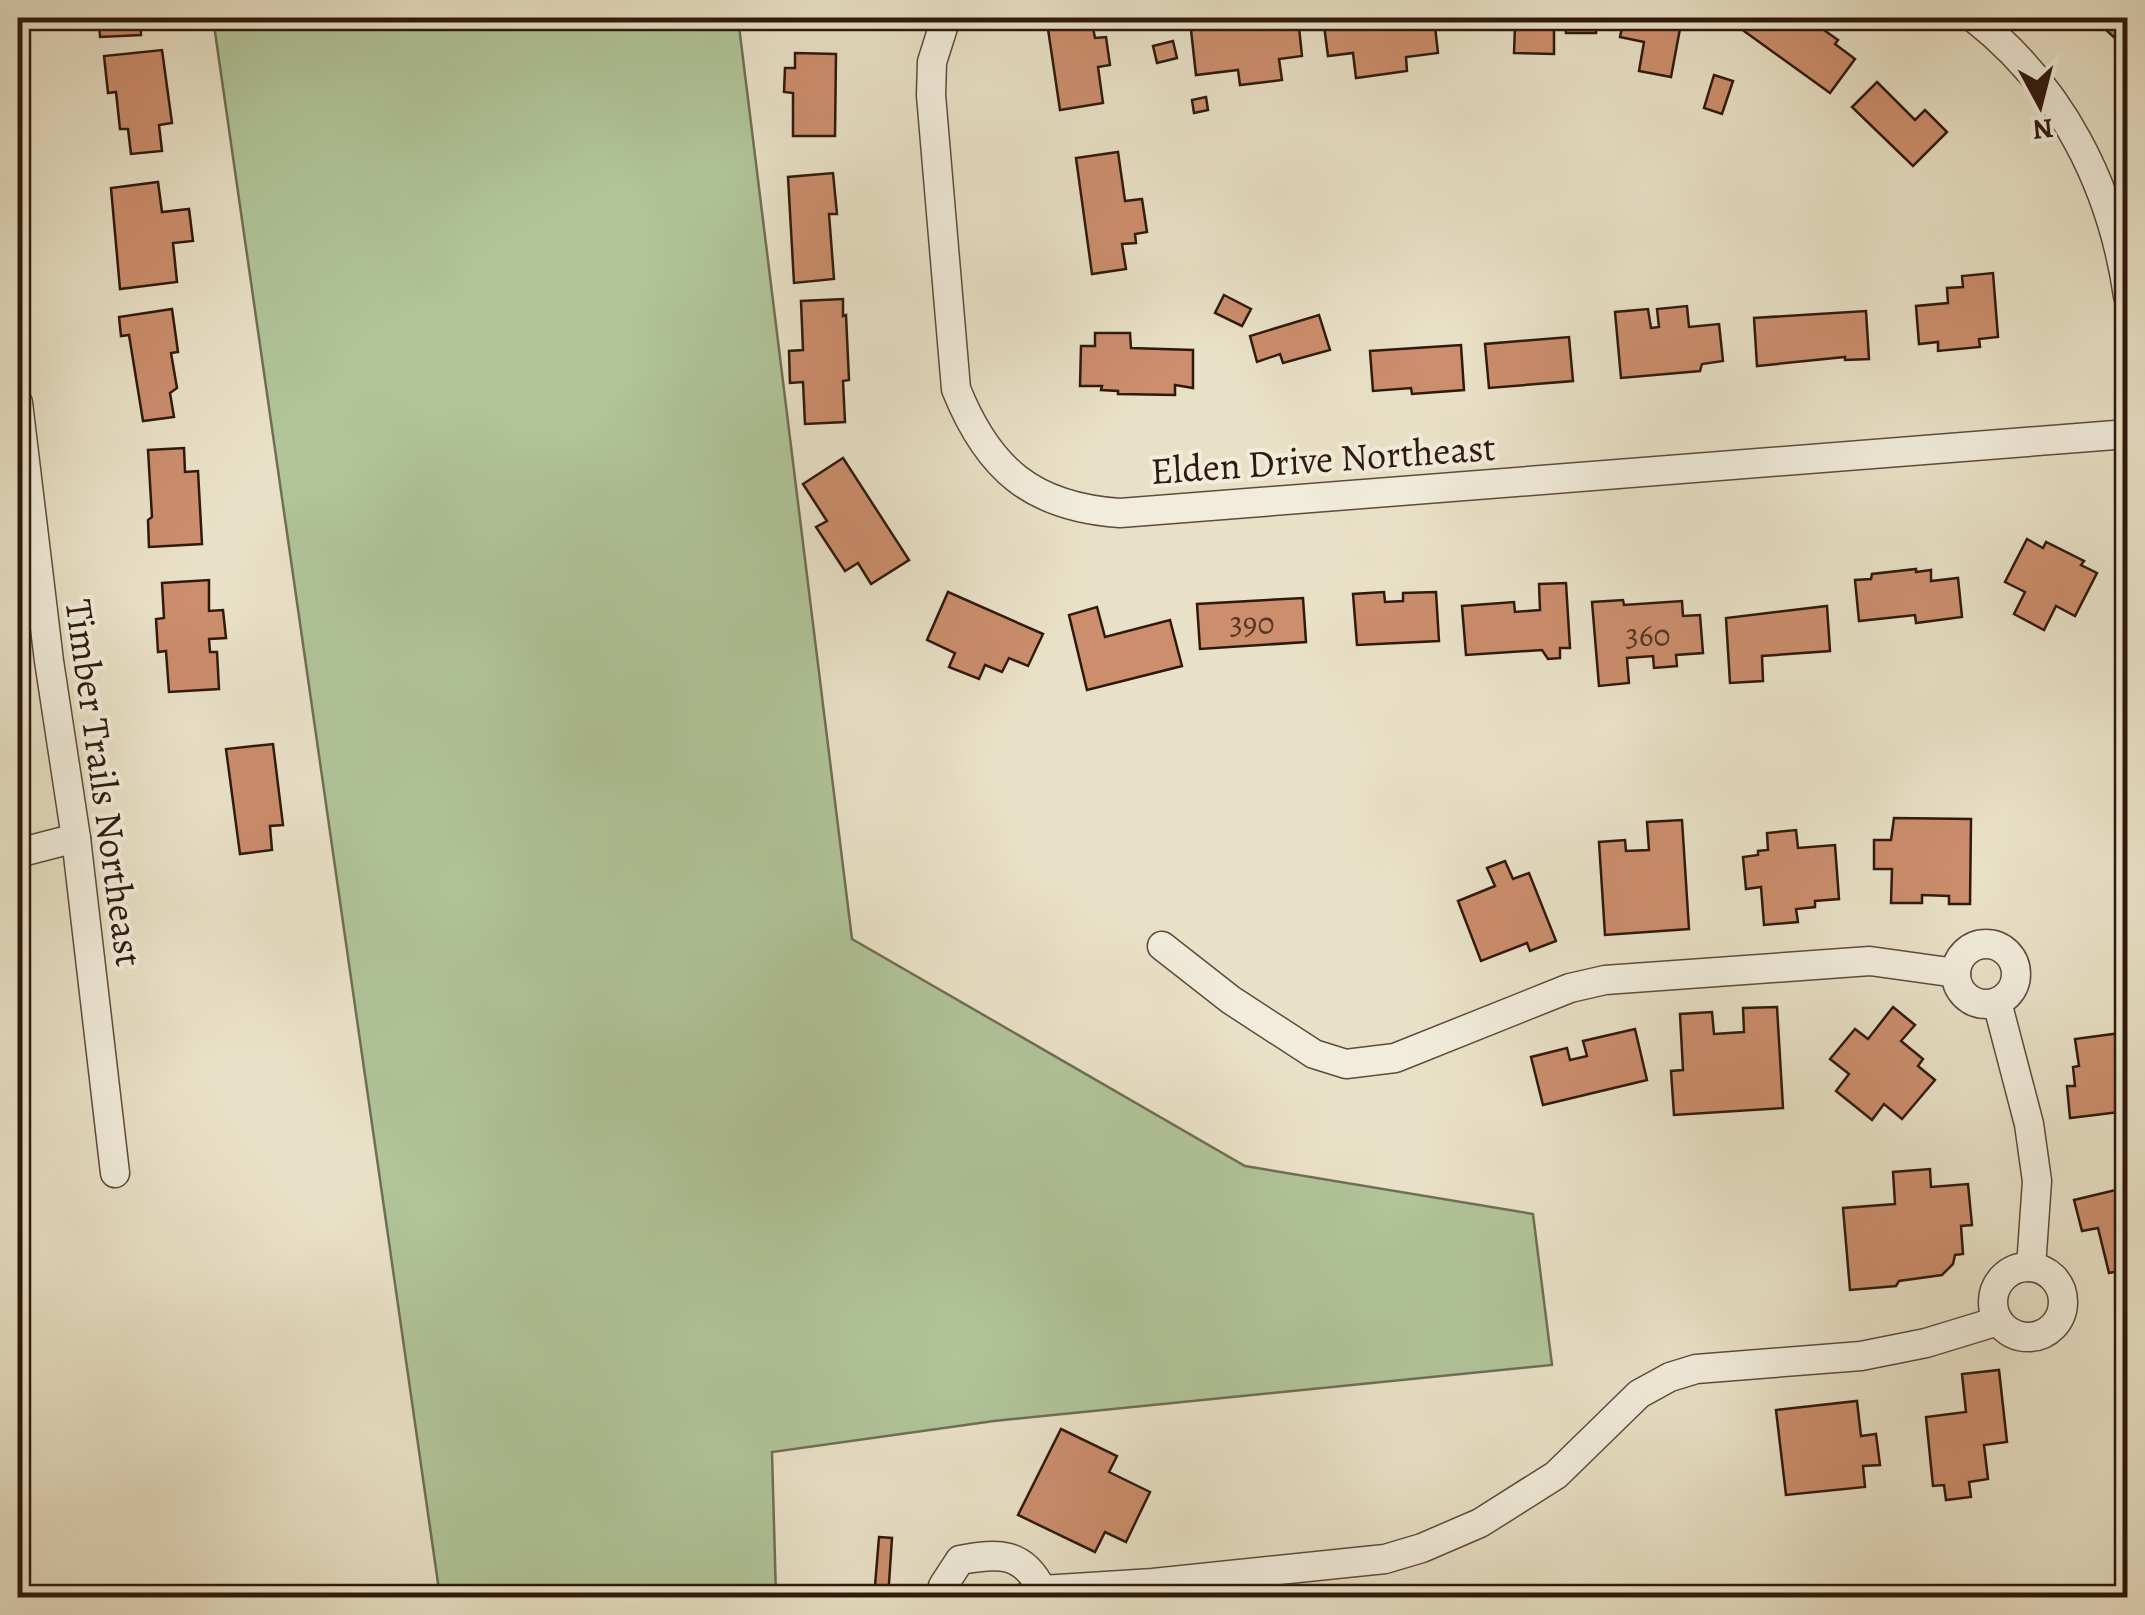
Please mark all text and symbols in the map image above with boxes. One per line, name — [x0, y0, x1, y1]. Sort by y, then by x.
north arrow — [1990, 55, 2090, 155]
text: N — [2030, 109, 2055, 149]
street label: Elden Drive Northeast — [1149, 421, 1497, 497]
street label: Timber Trails Northeast — [53, 596, 155, 970]
house number: 390 — [1230, 601, 1274, 645]
house number: 360 — [1625, 613, 1671, 657]

